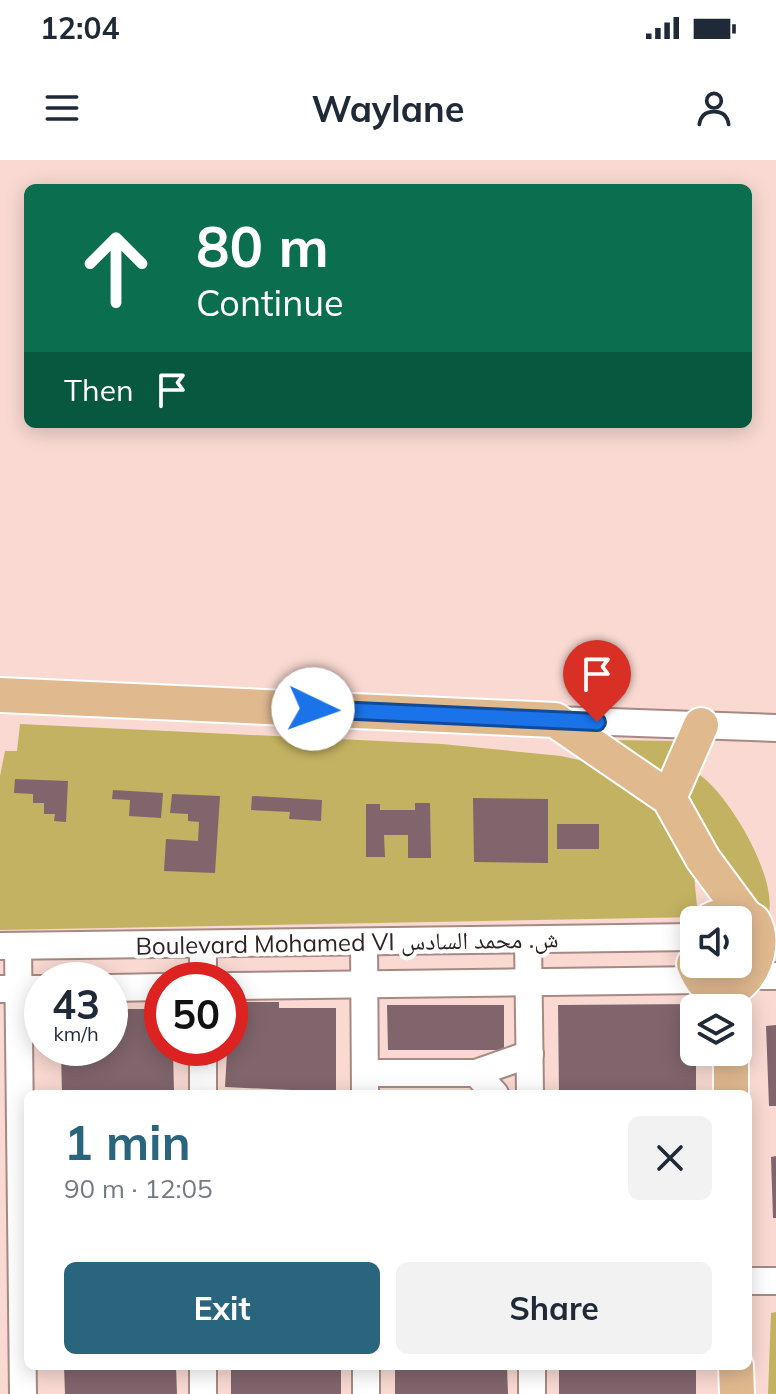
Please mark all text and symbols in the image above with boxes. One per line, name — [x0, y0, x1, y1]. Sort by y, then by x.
text: 12:04 — [40, 9, 119, 47]
icon: menu — [40, 86, 84, 130]
text: Waylane — [311, 86, 465, 131]
icon: person — [692, 86, 736, 130]
text: 80 m — [196, 211, 329, 281]
icon: ahead — [64, 216, 168, 320]
text: Continue — [196, 280, 344, 325]
icon: arrive — [150, 368, 194, 412]
text: Then — [64, 371, 134, 409]
pin — [563, 640, 631, 722]
icon: arrive — [575, 652, 619, 696]
position arrow — [271, 667, 355, 751]
map controls — [680, 906, 752, 1066]
button: sound — [680, 906, 752, 978]
street label: Boulevard Mohamed VI ش. محمد السادس — [135, 923, 559, 961]
speed limit sign: 50 — [144, 962, 248, 1066]
text: 43 — [52, 979, 100, 1029]
button: layers — [680, 994, 752, 1066]
text: km/h — [53, 1021, 99, 1046]
text: 1 min — [64, 1112, 191, 1172]
button: close — [628, 1116, 712, 1200]
text: 90 m · 12:05 — [64, 1172, 213, 1205]
button: Exit — [64, 1262, 380, 1354]
button: Share — [396, 1262, 712, 1354]

